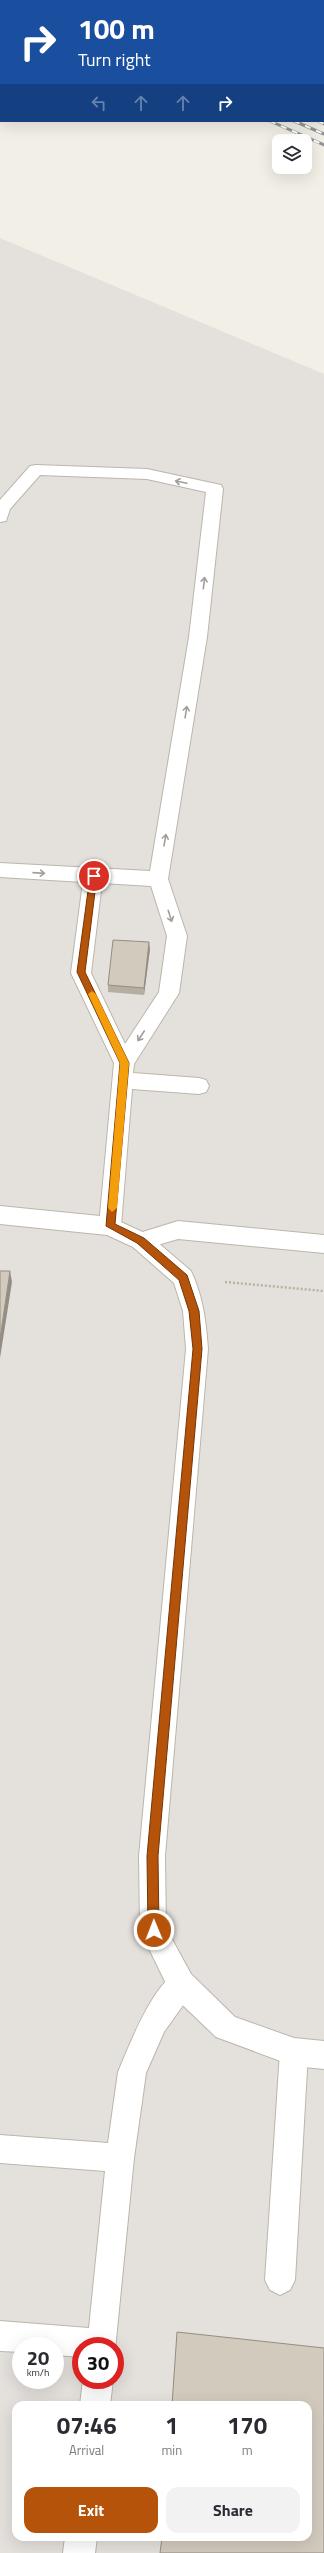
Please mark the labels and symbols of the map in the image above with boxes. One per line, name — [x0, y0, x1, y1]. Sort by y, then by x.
one-way arrow — [175, 477, 188, 485]
one-way arrow — [200, 577, 208, 590]
one-way arrow — [182, 706, 190, 719]
one-way arrow — [162, 834, 170, 847]
pin — [77, 859, 111, 893]
one-way arrow — [32, 869, 45, 876]
one-way arrow — [167, 909, 174, 922]
one-way arrow — [137, 1030, 145, 1042]
position arrow — [133, 1909, 175, 1951]
speed limit sign: 30 — [72, 2337, 124, 2389]

